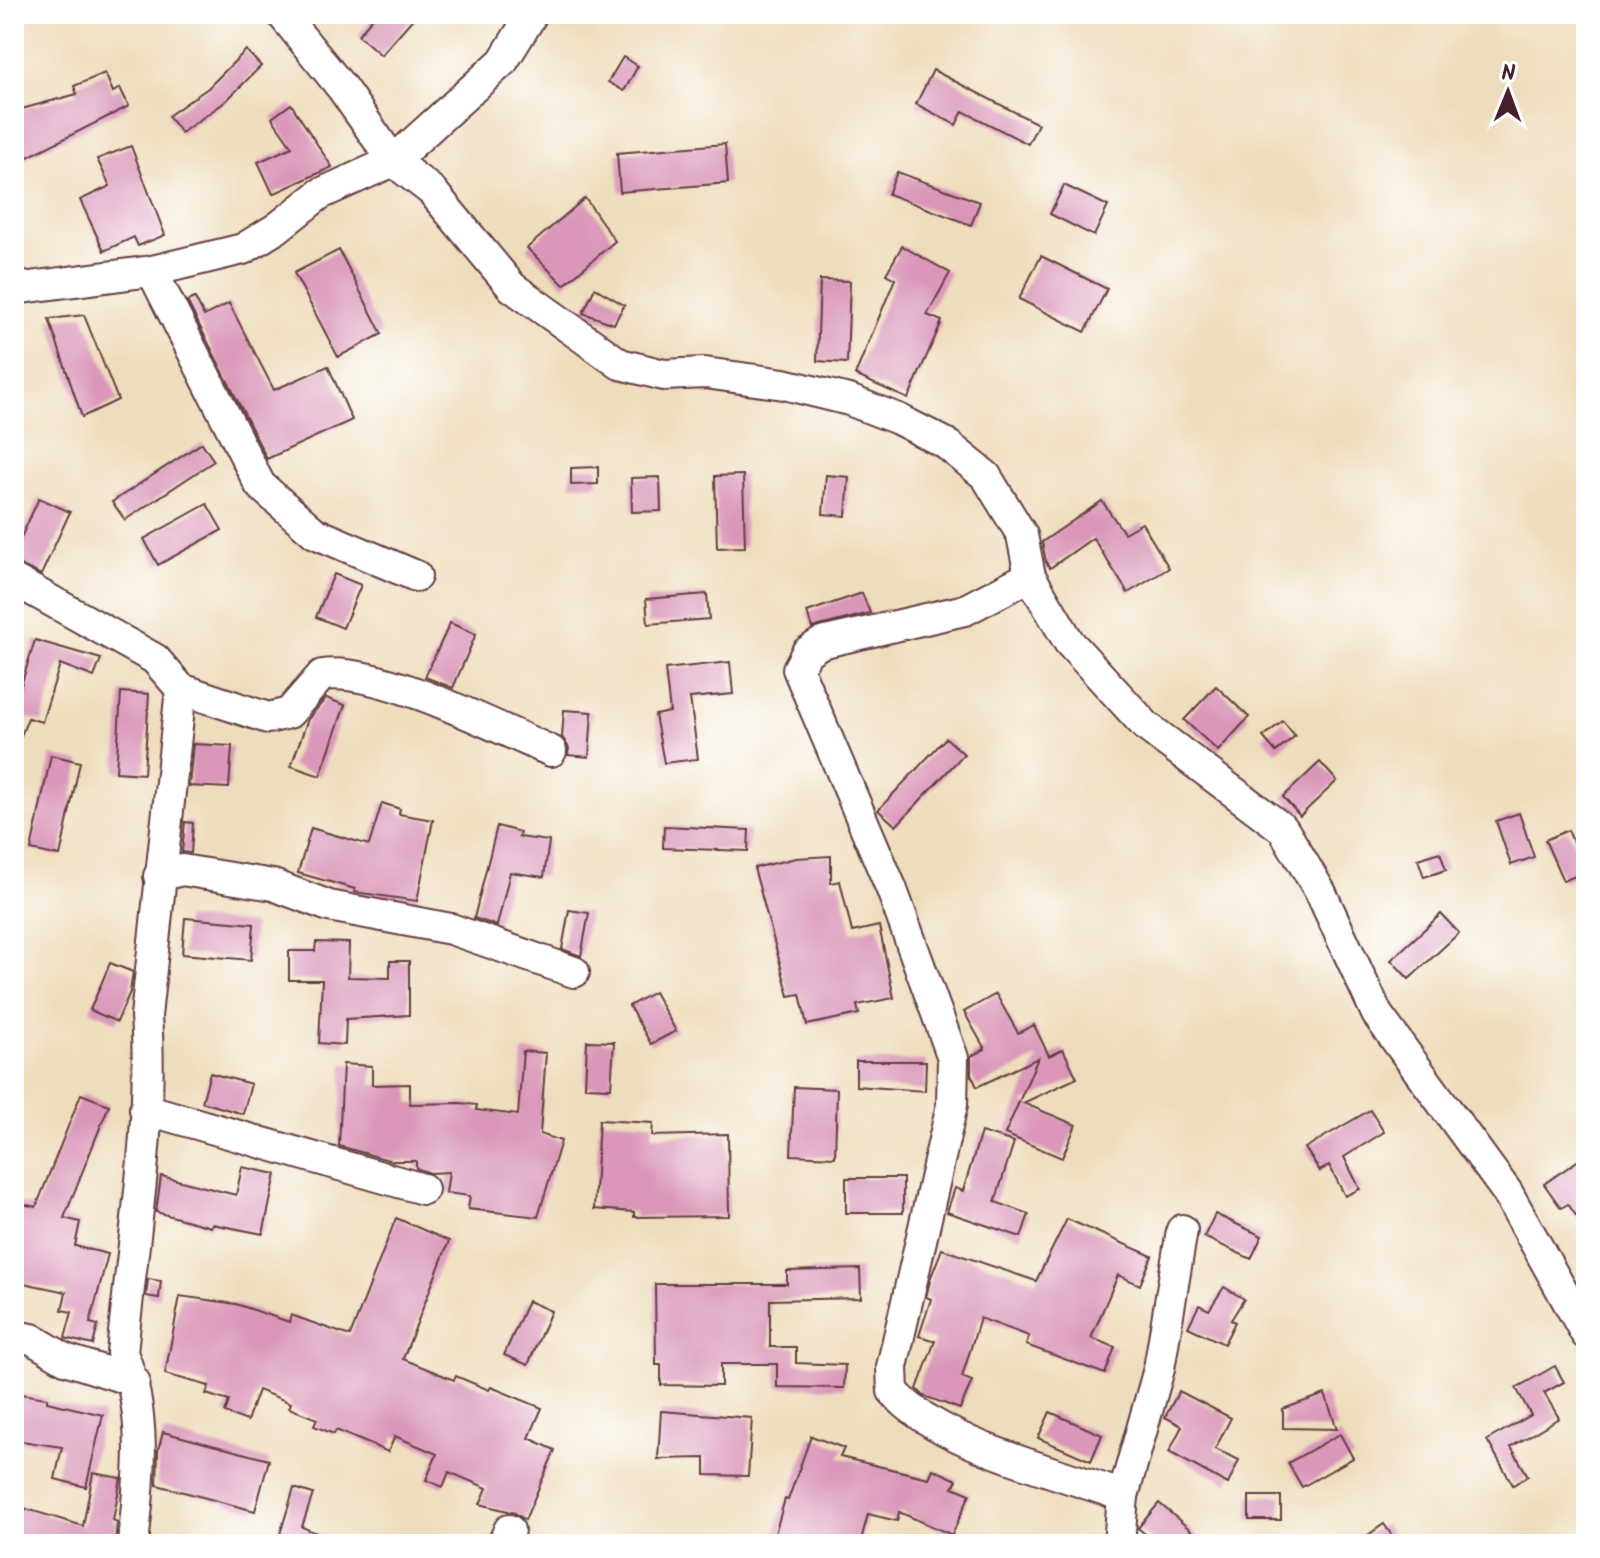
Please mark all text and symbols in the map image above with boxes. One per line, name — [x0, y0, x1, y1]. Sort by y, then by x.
north arrow — [1468, 52, 1548, 132]
text: N — [1501, 57, 1516, 92]

